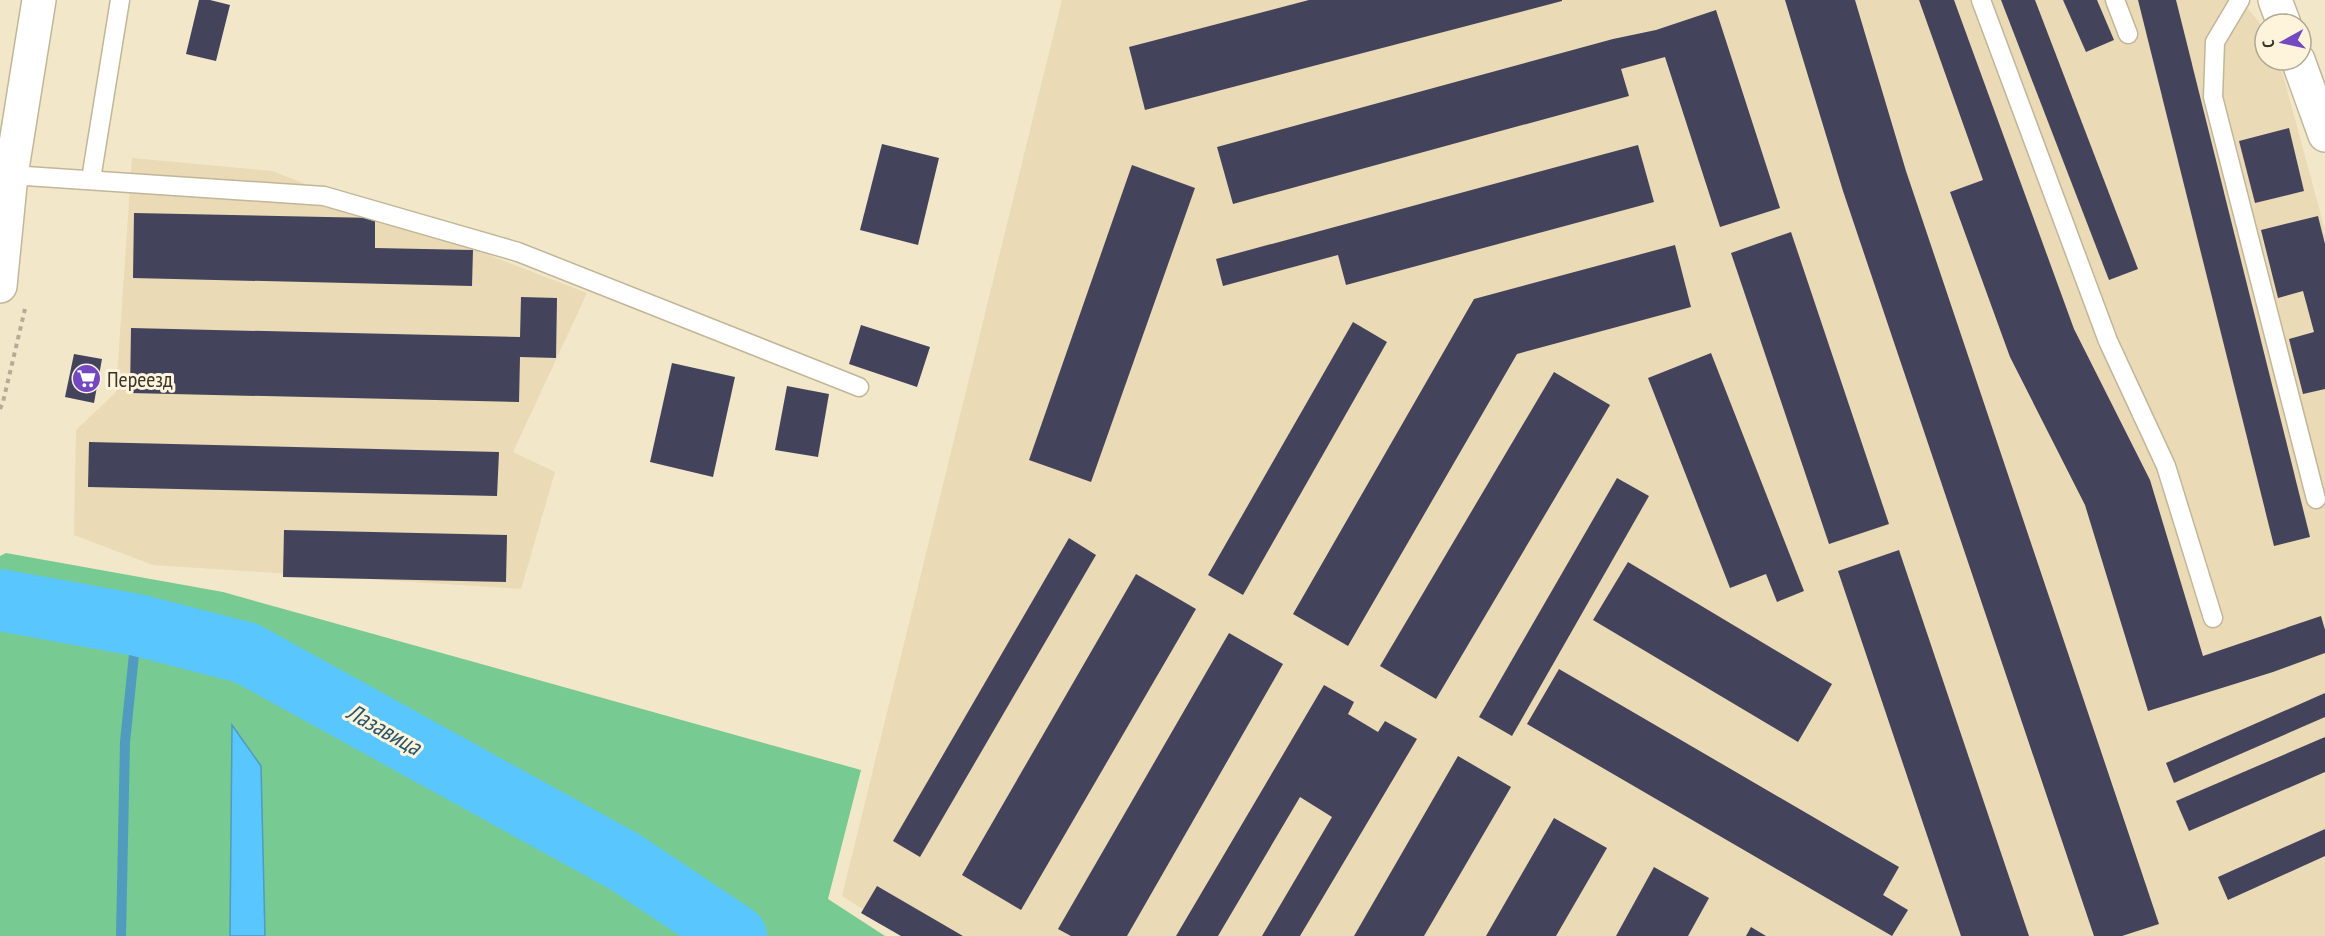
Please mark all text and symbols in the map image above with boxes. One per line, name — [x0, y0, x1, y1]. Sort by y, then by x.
north arrow — [2253, 12, 2313, 72]
text: С — [2258, 38, 2279, 49]
supermarket icon: Переезд — [70, 363, 102, 395]
place label: Переезд — [107, 365, 173, 393]
water label: Лазавица — [341, 696, 428, 763]

